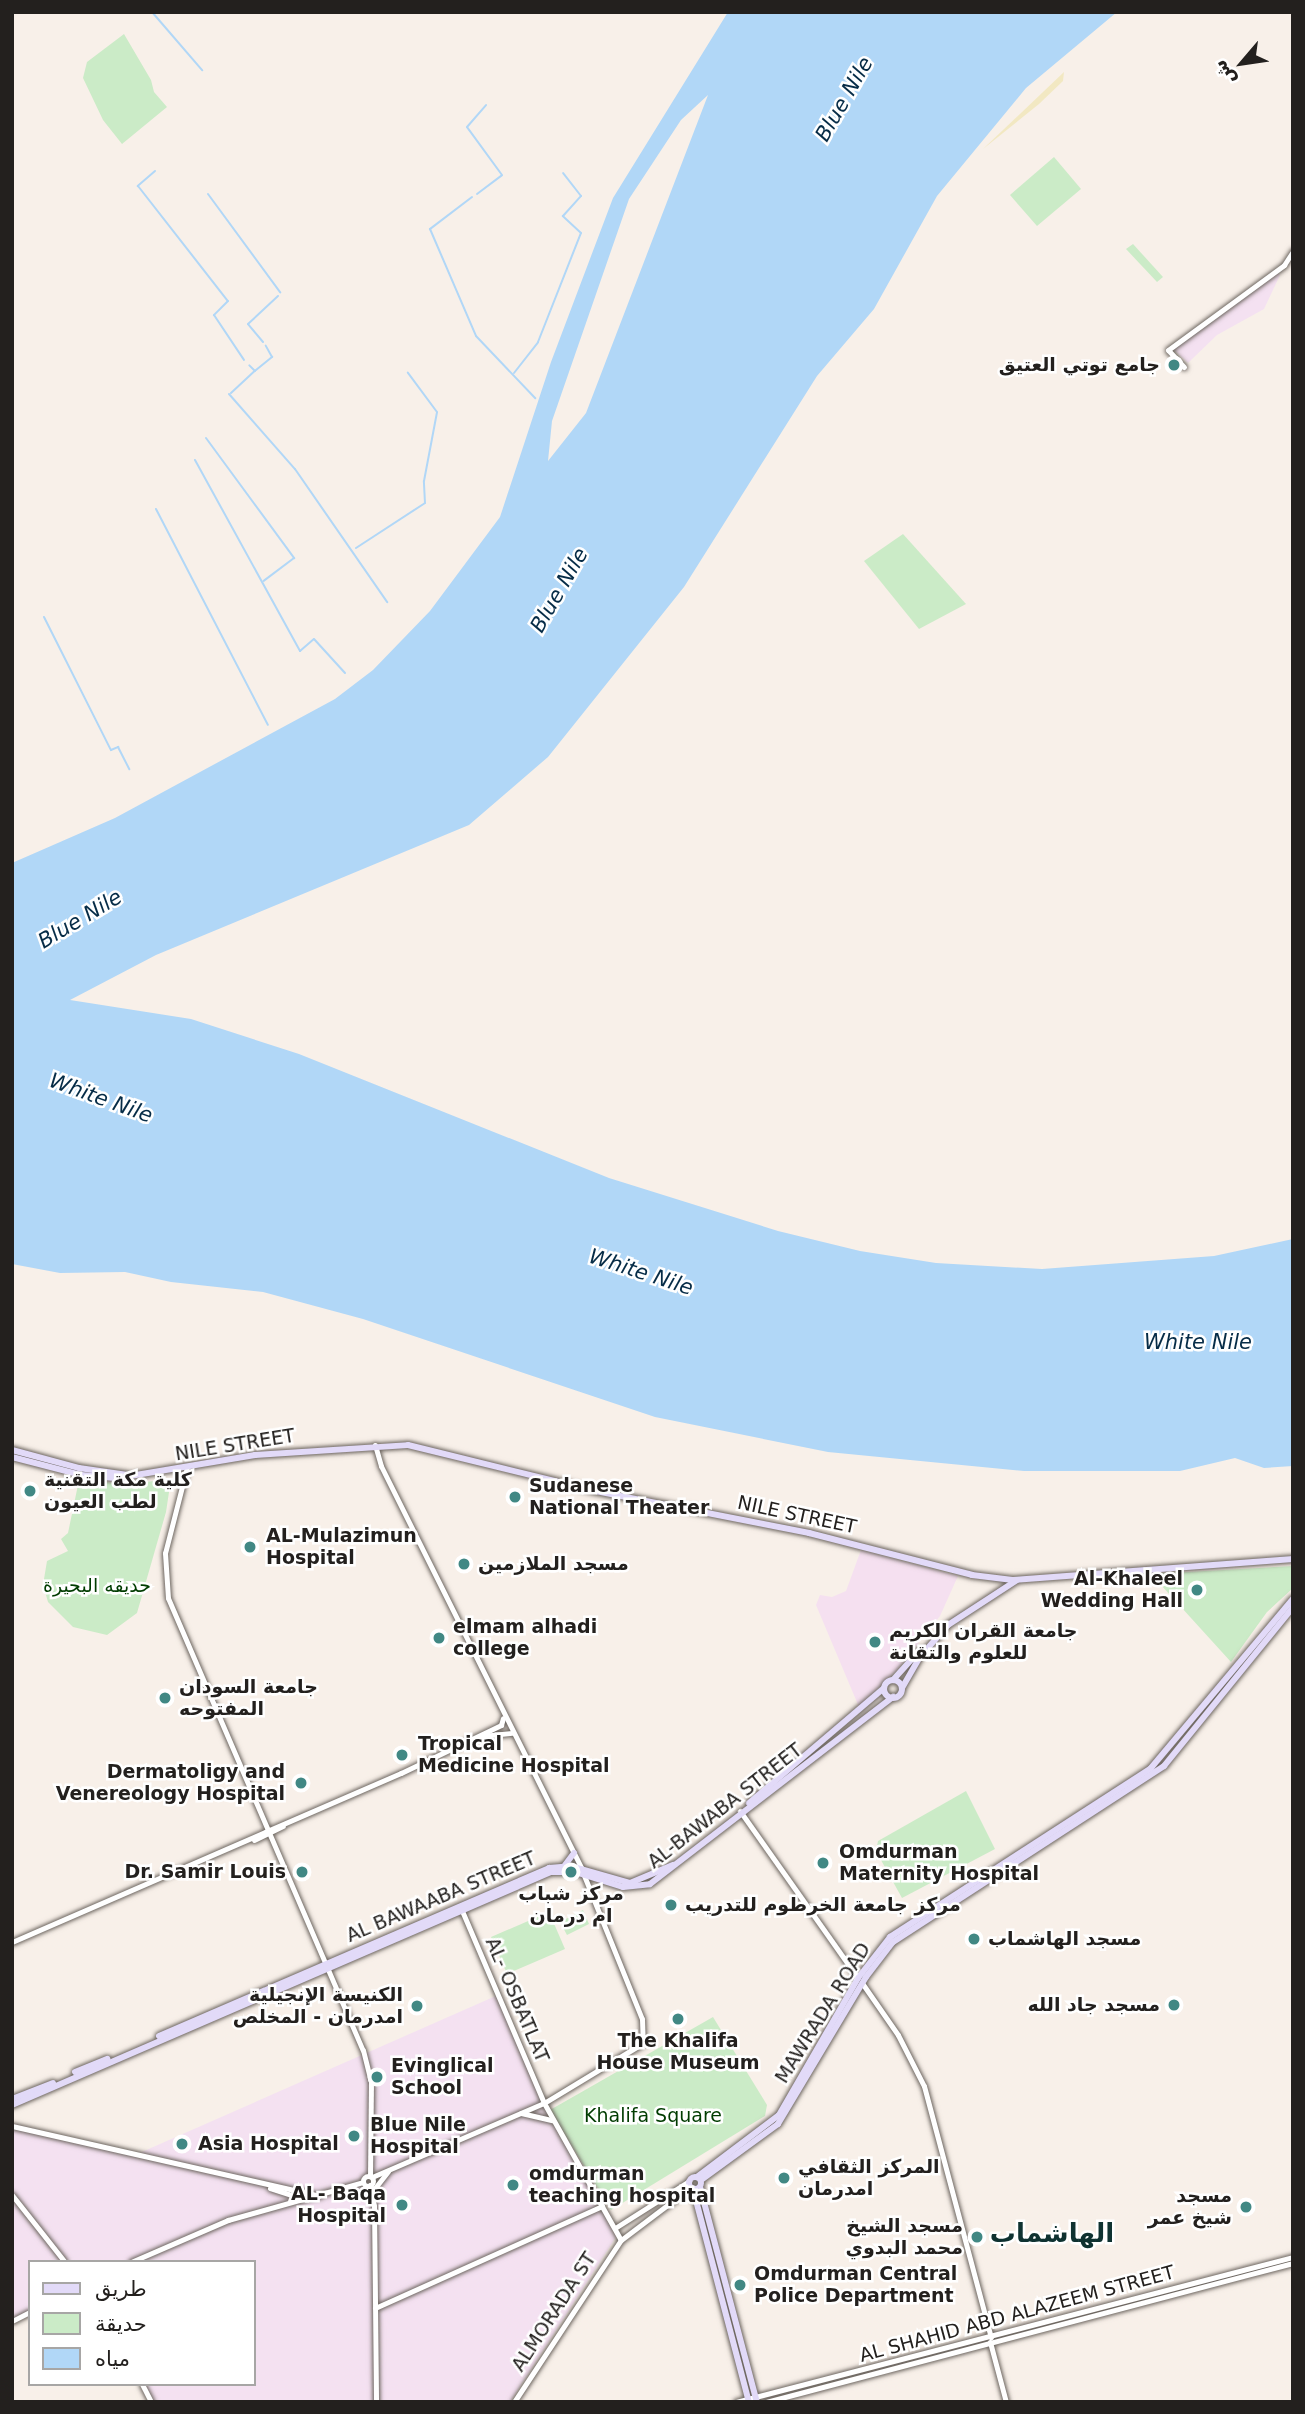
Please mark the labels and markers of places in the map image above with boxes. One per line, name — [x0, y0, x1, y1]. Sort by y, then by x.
place label: جامع توتي العتيق — [999, 354, 1160, 376]
marker: جامع توتي العتيق — [1166, 357, 1182, 373]
place label: كلية مكة التقنية لطب العيون — [44, 1469, 192, 1513]
place label: Sudanese National Theater — [529, 1475, 709, 1519]
marker: كلية مكة التقنية لطب العيون — [22, 1483, 38, 1499]
marker: Sudanese National Theater — [507, 1489, 523, 1505]
place label: AL-Mulazimun Hospital — [266, 1525, 417, 1569]
marker: AL-Mulazimun Hospital — [240, 1537, 260, 1557]
place label: مسجد الملازمين — [478, 1553, 629, 1575]
marker: مسجد الملازمين — [456, 1556, 472, 1572]
place label: Al-Khaleel Wedding Hall — [1041, 1568, 1183, 1612]
marker: Al-Khaleel Wedding Hall — [1189, 1582, 1205, 1598]
place label: elmam alhadi college — [453, 1616, 597, 1660]
place label: جامعة القران الكريم للعلوم والتقانة — [889, 1620, 1077, 1664]
marker: elmam alhadi college — [431, 1630, 447, 1646]
marker: جامعة القران الكريم للعلوم والتقانة — [867, 1634, 883, 1650]
place label: جامعة السودان المفتوحه — [179, 1676, 318, 1720]
marker: جامعة السودان المفتوحه — [157, 1690, 173, 1706]
place label: Tropical Medicine Hospital — [418, 1733, 610, 1777]
marker: Tropical Medicine Hospital — [392, 1745, 412, 1765]
place label: Dermatoligy and Venereology Hospital — [56, 1761, 285, 1805]
marker: Dermatoligy and Venereology Hospital — [291, 1773, 311, 1793]
place label: Omdurman Maternity Hospital — [839, 1841, 1039, 1885]
marker: Omdurman Maternity Hospital — [813, 1853, 833, 1873]
place label: Dr. Samir Louis — [124, 1861, 286, 1883]
marker: Dr. Samir Louis — [292, 1862, 312, 1882]
marker: مركز شباب ام درمان — [563, 1864, 579, 1880]
place label: مركز شباب ام درمان — [518, 1883, 624, 1927]
place label: مركز جامعة الخرطوم للتدريب — [685, 1894, 961, 1916]
marker: مركز جامعة الخرطوم للتدريب — [663, 1897, 679, 1913]
place label: مسجد الهاشماب — [988, 1928, 1141, 1950]
marker: مسجد الهاشماب — [966, 1931, 982, 1947]
place label: الكنيسة الإنجيلية امدرمان - المخلص — [233, 1984, 403, 2028]
place label: مسجد جاد الله — [1028, 1994, 1160, 2016]
marker: مسجد جاد الله — [1166, 1997, 1182, 2013]
marker: الكنيسة الإنجيلية امدرمان - المخلص — [409, 1998, 425, 2014]
marker: The Khalifa House Museum — [670, 2011, 686, 2027]
place label: The Khalifa House Museum — [596, 2030, 760, 2074]
place label: Evinglical School — [391, 2055, 494, 2099]
marker: Evinglical School — [369, 2069, 385, 2085]
place label: Blue Nile Hospital — [370, 2114, 466, 2158]
marker: Blue Nile Hospital — [344, 2126, 364, 2146]
place label: Asia Hospital — [198, 2133, 339, 2155]
marker: Asia Hospital — [172, 2134, 192, 2154]
place label: المركز الثقافي امدرمان — [798, 2156, 940, 2200]
place label: omdurman teaching hospital — [529, 2163, 715, 2207]
marker: المركز الثقافي امدرمان — [776, 2170, 792, 2186]
marker: omdurman teaching hospital — [503, 2175, 523, 2195]
place label: AL- Baqa Hospital — [291, 2183, 386, 2227]
place label: مسجد شيخ عمر — [1148, 2185, 1232, 2229]
marker: AL- Baqa Hospital — [392, 2195, 412, 2215]
marker: مسجد شيخ عمر — [1238, 2199, 1254, 2215]
place label: مسجد الشيخ محمد البدوي — [846, 2215, 963, 2259]
marker: مسجد الشيخ محمد البدوي — [969, 2229, 985, 2245]
place label: Omdurman Central Police Department — [754, 2263, 957, 2307]
marker: Omdurman Central Police Department — [732, 2277, 748, 2293]

